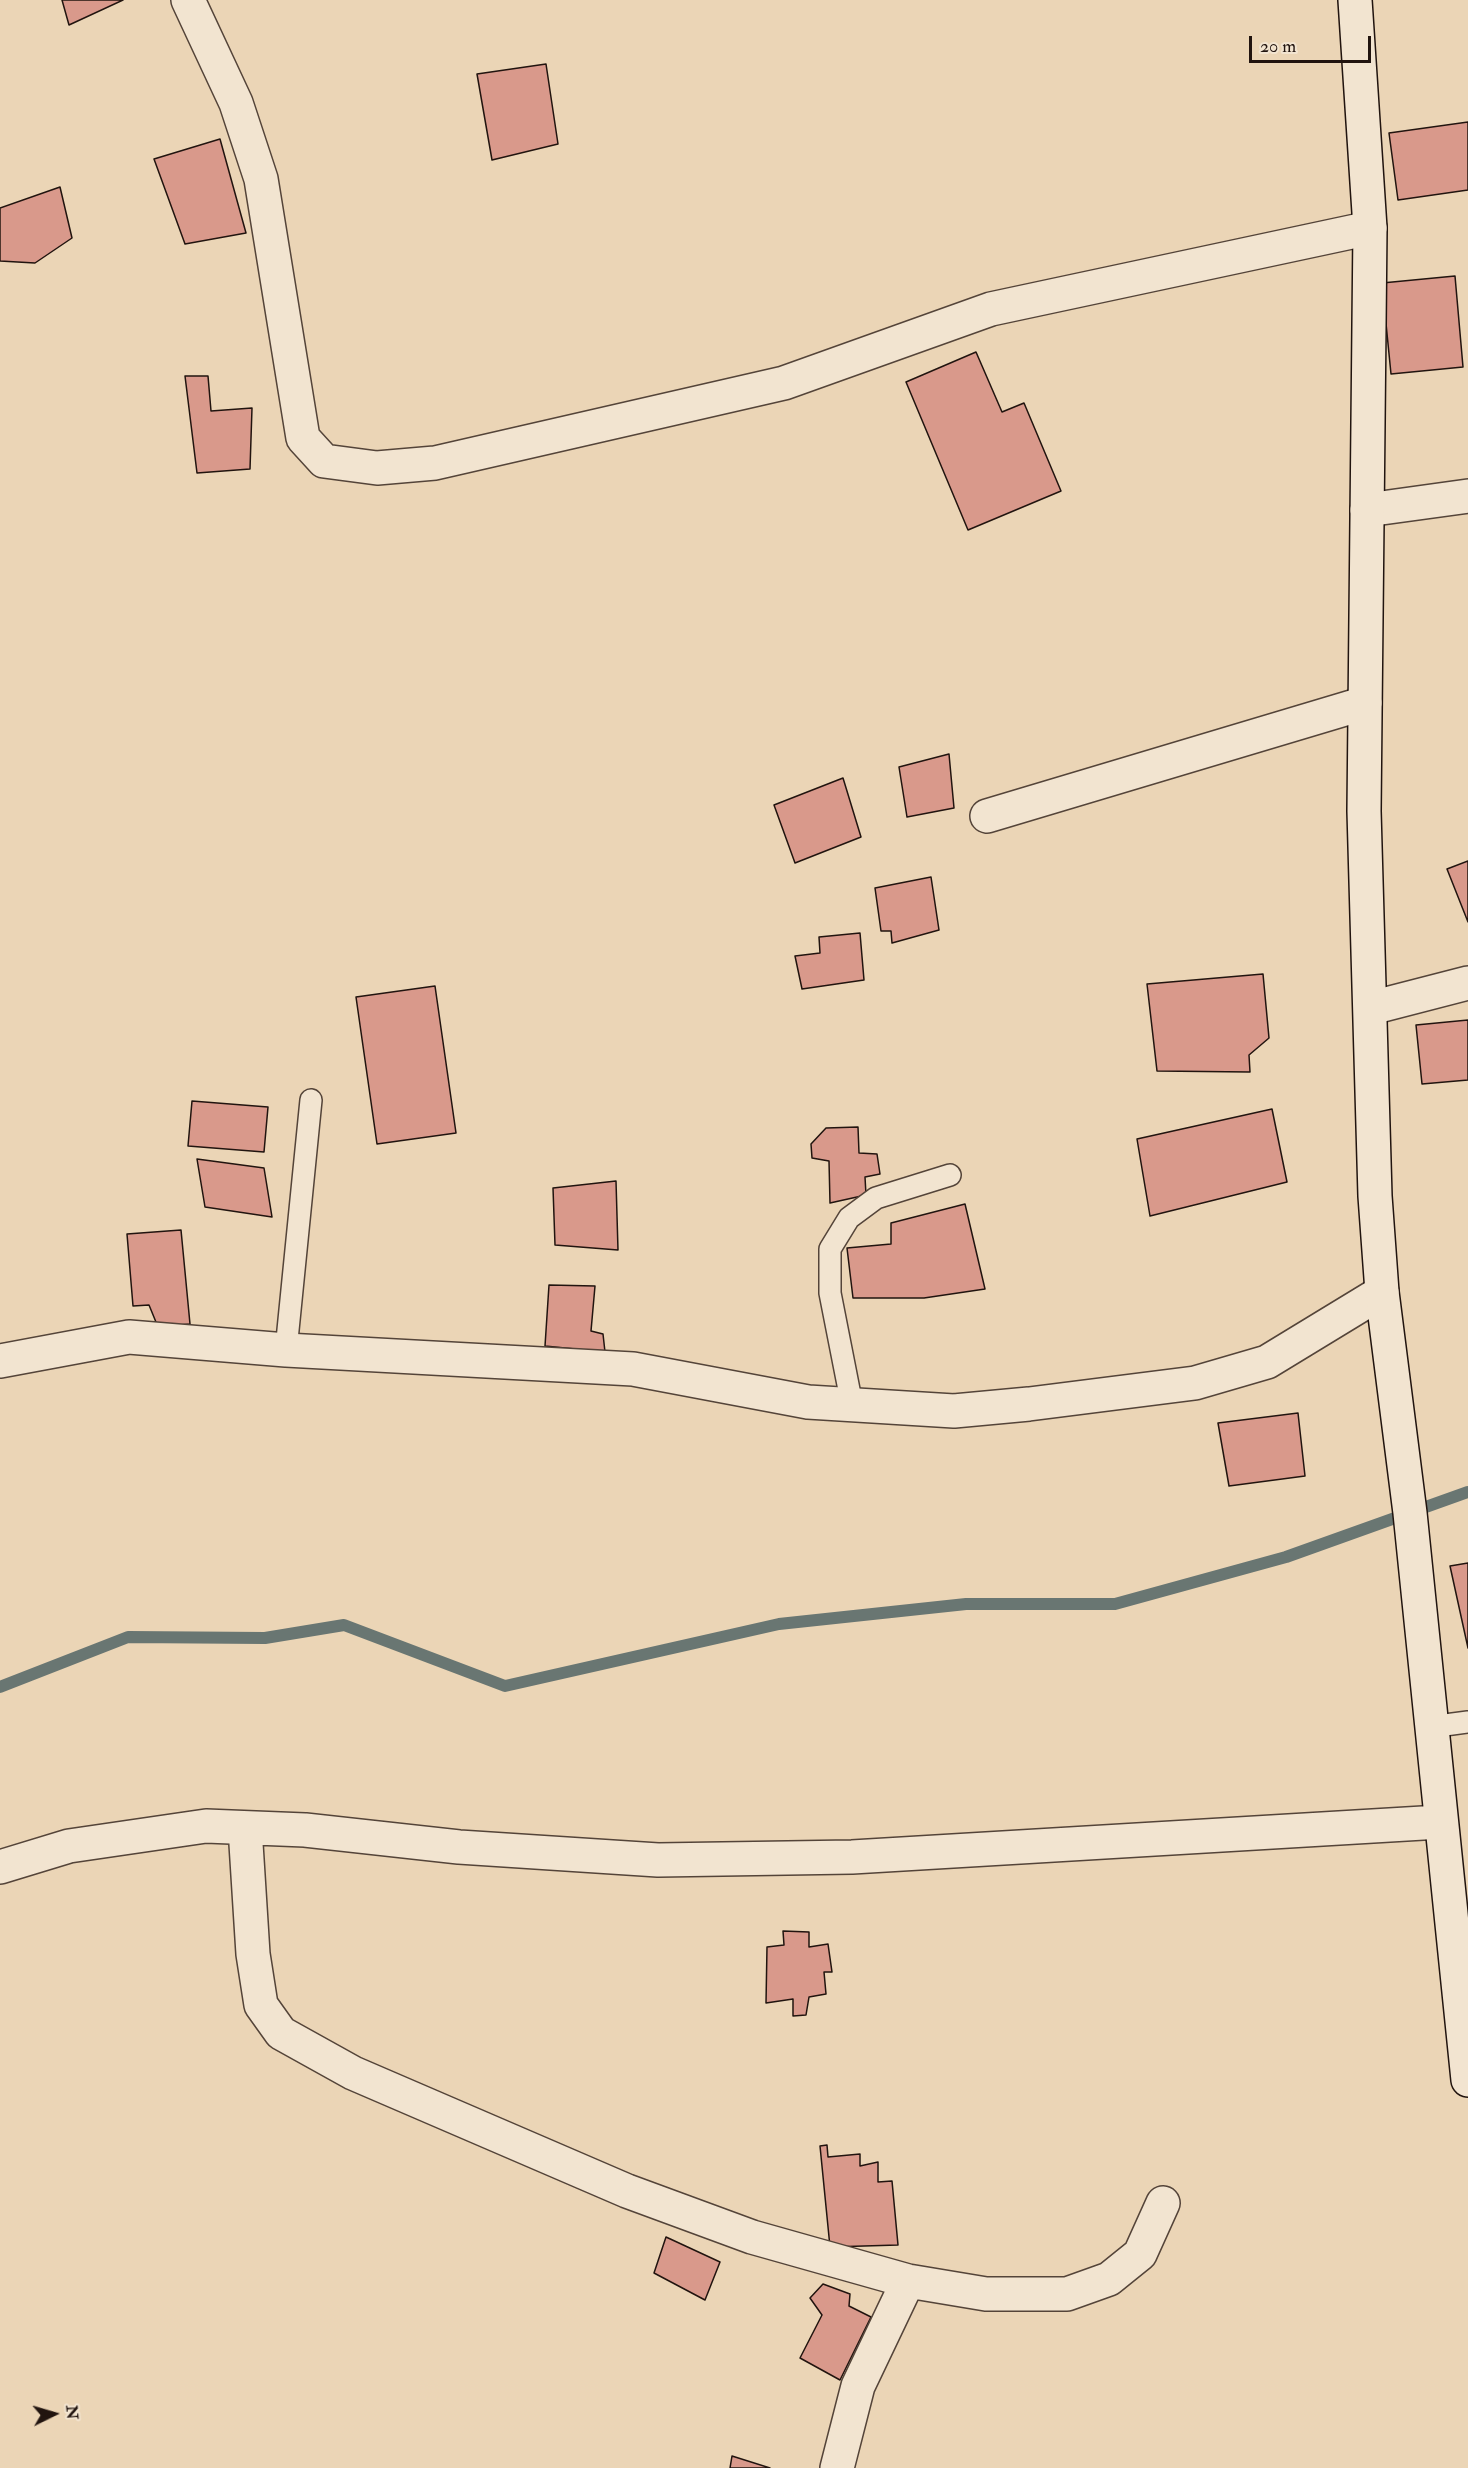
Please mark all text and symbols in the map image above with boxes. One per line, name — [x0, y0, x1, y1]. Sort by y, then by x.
scale bar — [1252, 24, 1374, 62]
text: 20 m — [1260, 35, 1296, 58]
north arrow — [24, 2384, 84, 2444]
text: N — [61, 2404, 83, 2420]

